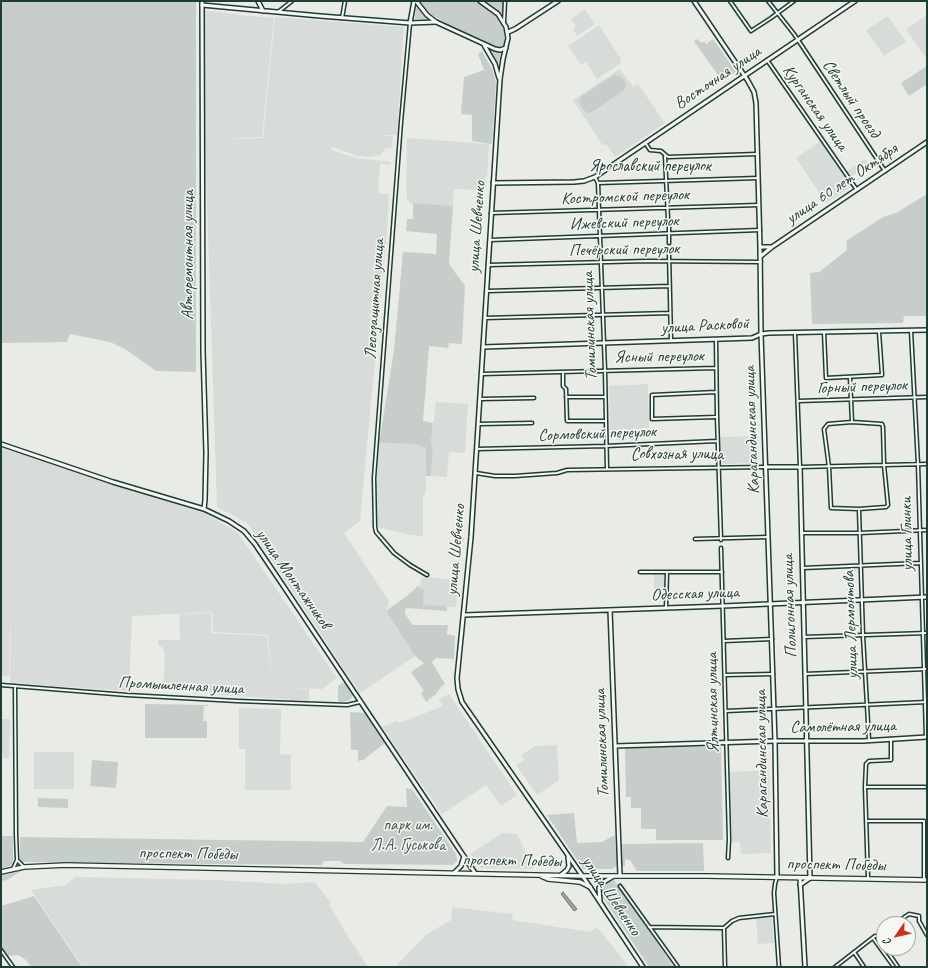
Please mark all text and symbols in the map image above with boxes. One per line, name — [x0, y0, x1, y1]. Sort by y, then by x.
street label: Восточная улица — [671, 42, 765, 114]
street label: Светлый проезд — [817, 56, 885, 142]
street label: Курганская улица — [778, 61, 852, 155]
street label: улица 60 лет Октября — [782, 139, 902, 229]
street label: Ярославский переулок — [589, 157, 711, 177]
street label: улица Шевченко — [464, 181, 490, 273]
street label: Костромской переулок — [561, 185, 689, 209]
street label: Авторемонтная улица — [179, 190, 199, 320]
street label: Ижевский переулок — [569, 211, 679, 235]
street label: Лесозащитная улица — [361, 238, 389, 360]
street label: Печёрский переулок — [569, 239, 679, 261]
street label: Томилинская улица — [578, 271, 602, 381]
street label: улица Расковой — [661, 314, 749, 338]
street label: Ясный переулок — [614, 346, 704, 368]
street label: Карагандинская улица — [740, 365, 764, 495]
street label: Горный переулок — [817, 375, 907, 399]
street label: Сормовский переулок — [538, 422, 656, 446]
street label: Совхозная улица — [631, 445, 723, 465]
street label: улица Глинки — [896, 497, 918, 571]
street label: улица Шевченко — [442, 503, 470, 597]
street label: улица Монтажников — [251, 525, 335, 633]
street label: Полигонная улица — [778, 554, 802, 658]
street label: улица Лермонтова — [839, 570, 863, 680]
street label: Одесская улица — [651, 582, 739, 606]
street label: Ялтинская улица — [702, 652, 724, 754]
street label: Промышленная улица — [118, 673, 244, 699]
street label: Томилинская улица — [590, 688, 614, 798]
street label: Карагандинская улица — [751, 690, 773, 818]
street label: Самолётная улица — [790, 716, 896, 738]
park label: парк им. Л.А. Гуськова — [371, 816, 445, 856]
street label: проспект Победы — [138, 843, 238, 865]
street label: проспект Победы — [462, 850, 562, 872]
street label: улица Шевченко — [577, 852, 645, 940]
street label: проспект Победы — [786, 854, 886, 876]
north arrow — [876, 916, 916, 956]
text: С — [880, 936, 894, 948]

